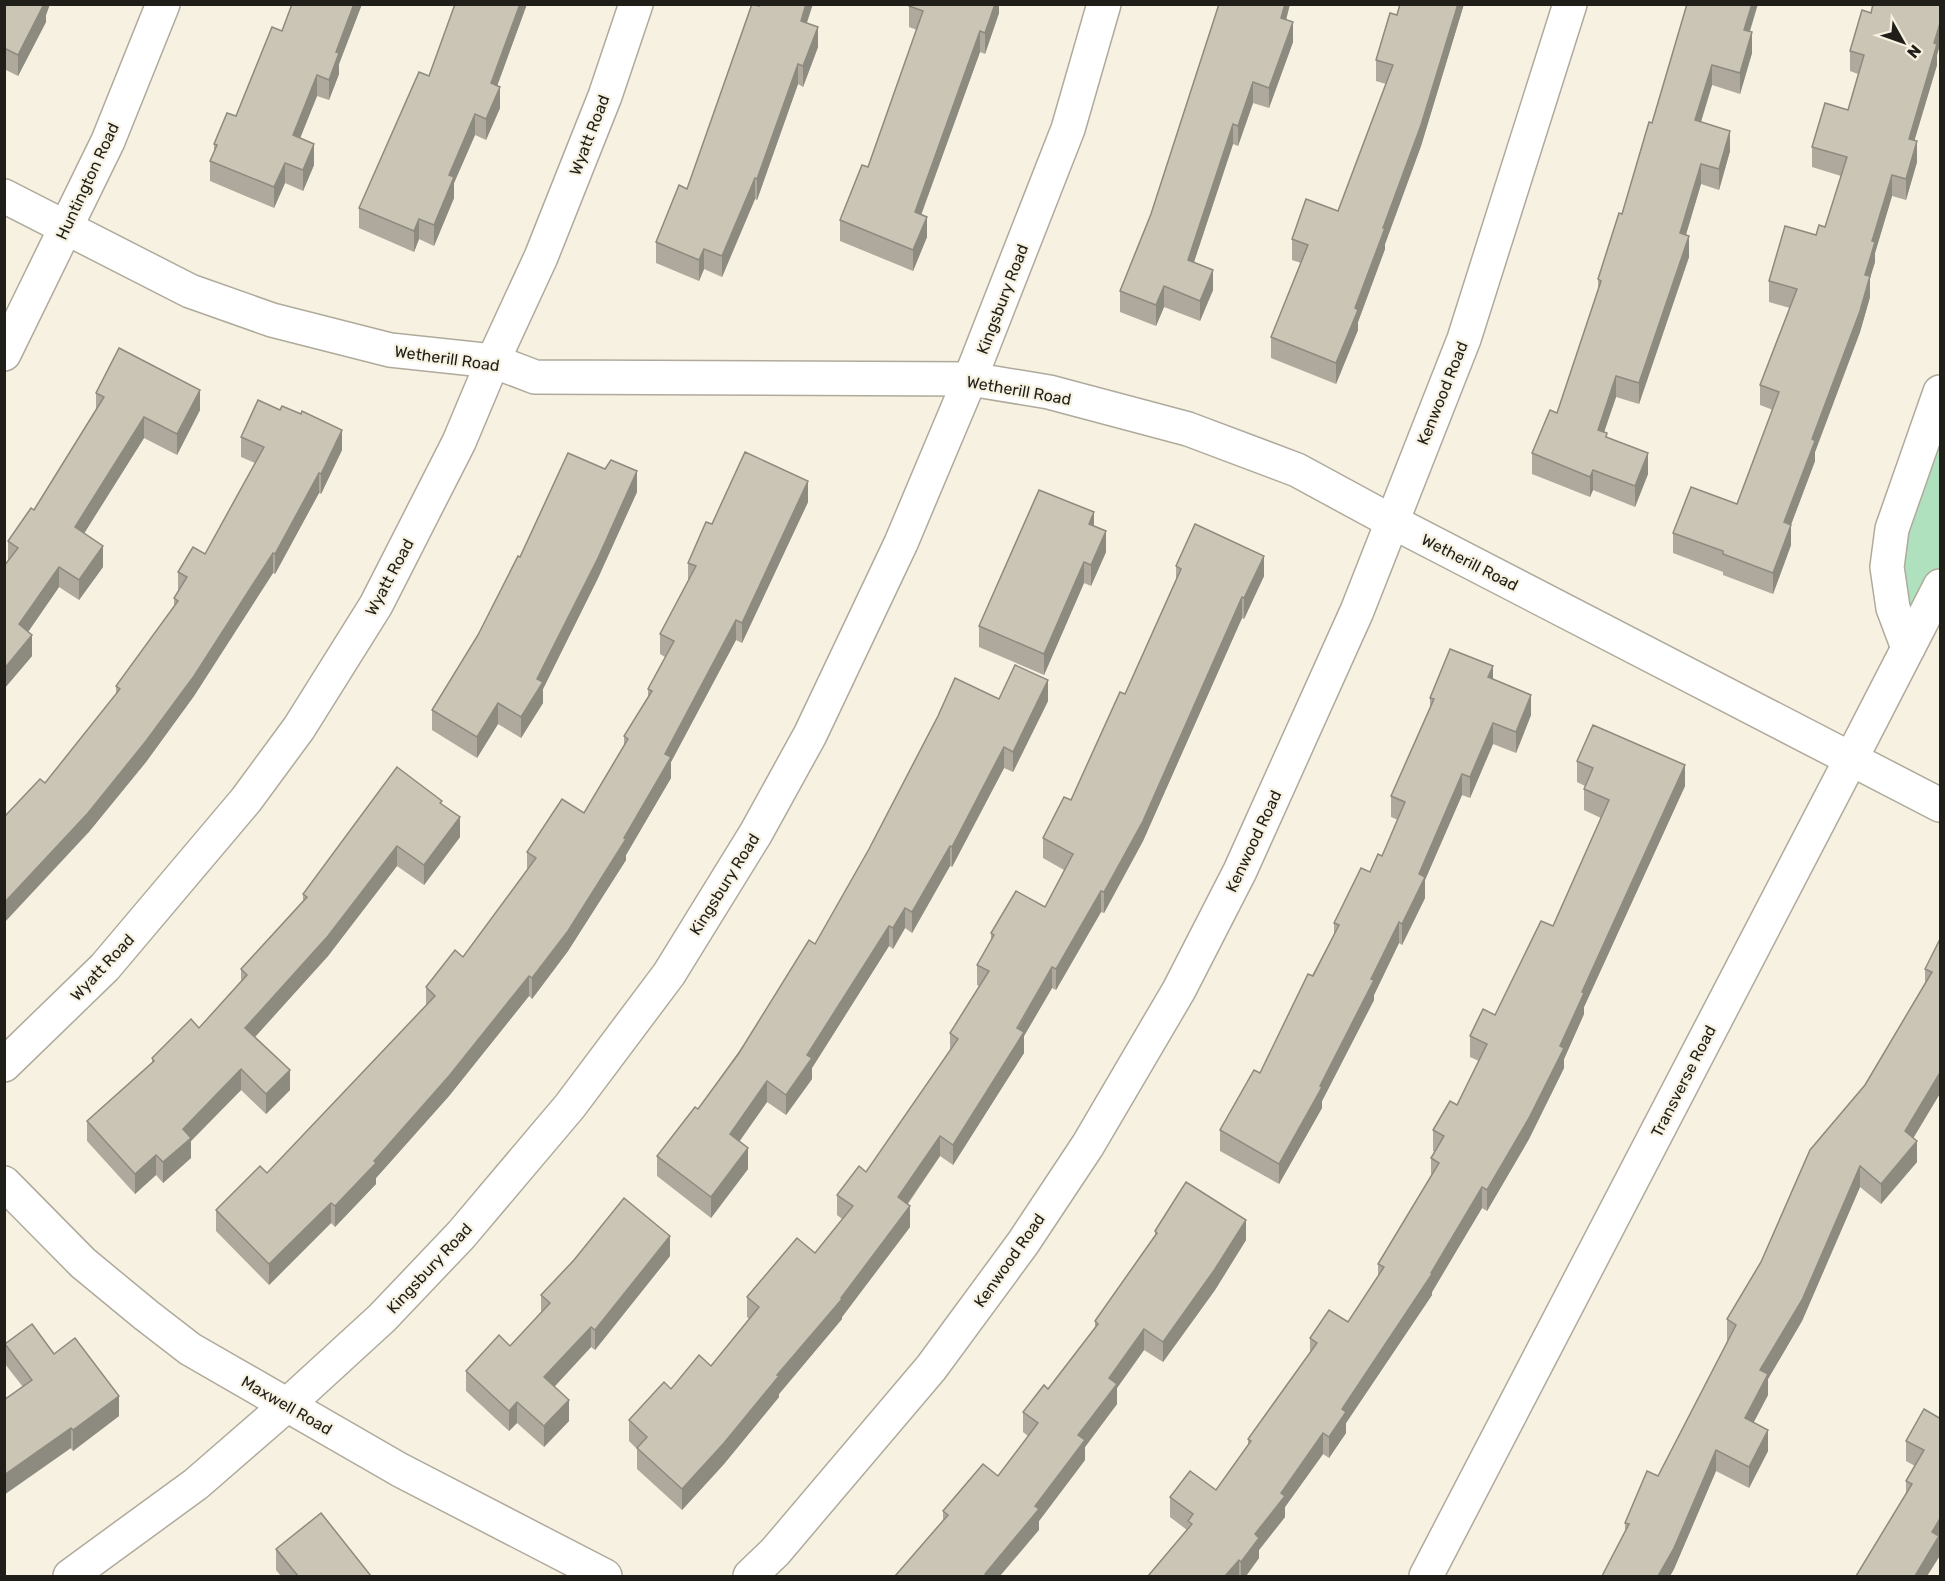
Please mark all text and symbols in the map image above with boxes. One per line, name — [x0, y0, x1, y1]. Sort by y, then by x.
north arrow — [1873, 12, 1933, 72]
text: N — [1903, 41, 1925, 62]
street label: Wyatt Road — [565, 92, 613, 178]
street label: Huntington Road — [52, 120, 123, 243]
street label: Kingsbury Road — [973, 241, 1032, 357]
street label: Kenwood Road — [1413, 339, 1472, 448]
street label: Wetherill Road — [393, 342, 501, 375]
street label: Wetherill Road — [965, 372, 1073, 409]
street label: Wetherill Road — [1418, 530, 1521, 595]
street label: Wyatt Road — [361, 535, 418, 619]
street label: Kenwood Road — [1222, 787, 1285, 895]
street label: Kingsbury Road — [686, 830, 763, 939]
street label: Wyatt Road — [67, 930, 138, 1005]
street label: Transverse Road — [1647, 1022, 1720, 1140]
street label: Kenwood Road — [970, 1210, 1049, 1311]
street label: Kingsbury Road — [383, 1219, 476, 1317]
street label: Maxwell Road — [238, 1372, 335, 1439]

